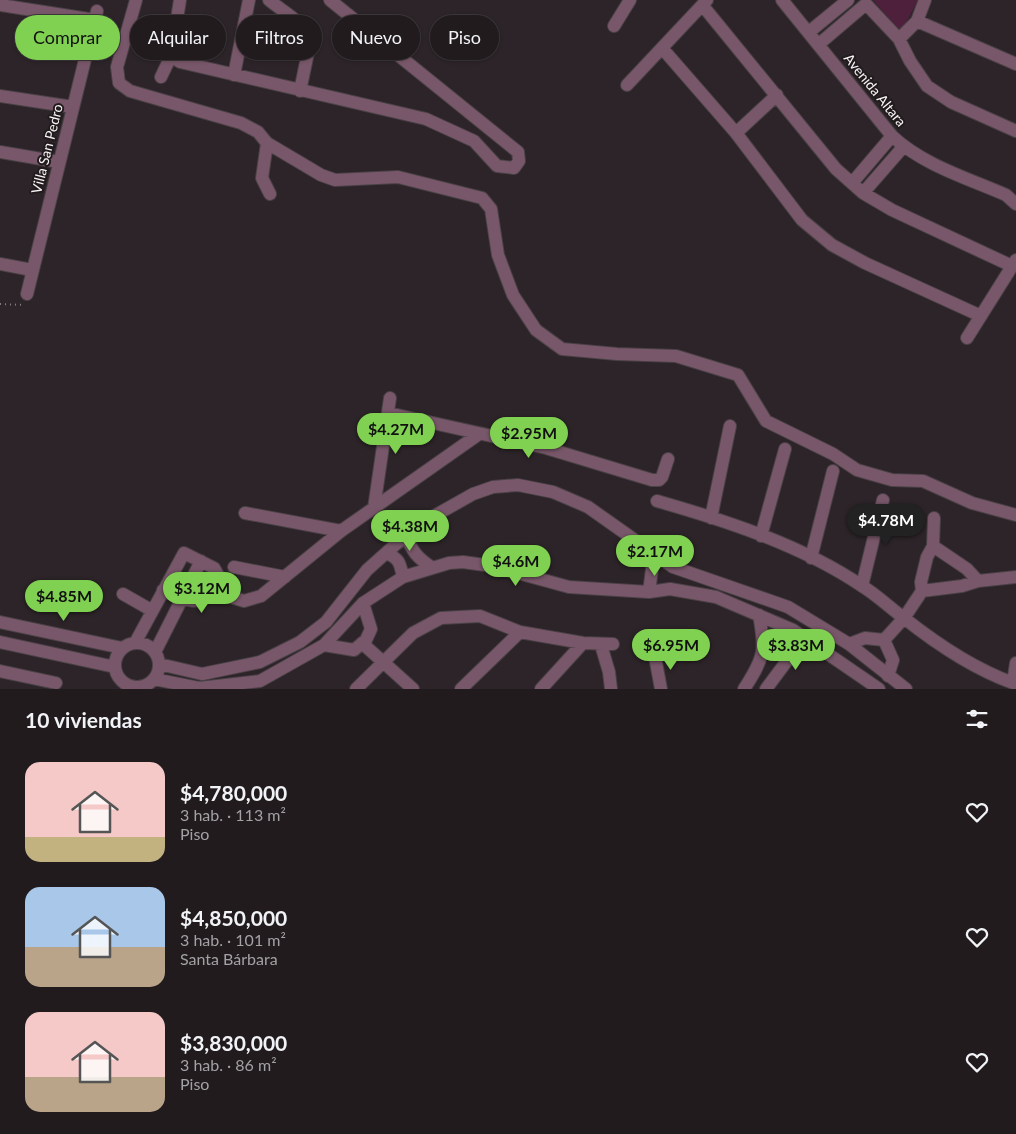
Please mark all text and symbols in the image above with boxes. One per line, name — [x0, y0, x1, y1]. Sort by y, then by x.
chip: Comprar — [15, 15, 120, 60]
chip: Alquilar — [130, 15, 226, 60]
chip: Filtros — [236, 15, 322, 60]
chip: Nuevo — [332, 15, 420, 60]
chip: Piso — [430, 15, 499, 60]
street label: Avenida Altara — [841, 50, 910, 130]
street label: Villa San Pedro — [27, 102, 66, 196]
pin: $4.27M — [355, 412, 437, 455]
pin: $2.95M — [488, 416, 570, 459]
text: $4.27M — [368, 419, 424, 438]
text: $2.95M — [501, 423, 557, 442]
pin: $4.78M — [845, 504, 927, 546]
pin: $4.38M — [369, 510, 451, 552]
text: $4.78M — [858, 510, 914, 529]
text: $4.38M — [382, 516, 438, 535]
pin: $2.17M — [614, 534, 696, 577]
text: $2.17M — [627, 541, 683, 560]
pin: $4.6M — [481, 544, 551, 587]
text: $4.6M — [493, 551, 539, 570]
pin: $3.12M — [161, 572, 243, 614]
text: $3.12M — [174, 578, 230, 597]
pin: $4.85M — [23, 580, 105, 622]
text: $4.85M — [36, 586, 92, 605]
pin: $6.95M — [630, 628, 712, 671]
pin: $3.83M — [755, 628, 837, 671]
text: $6.95M — [643, 635, 699, 654]
text: $3.83M — [768, 635, 824, 654]
icon: filters — [963, 705, 991, 733]
text: 10 viviendas — [25, 707, 142, 732]
text: $4,780,000 — [180, 780, 287, 805]
icon: home — [65, 782, 125, 842]
icon: heart — [963, 798, 991, 826]
text: 3 hab. · 113 m² — [180, 805, 286, 824]
text: Piso — [180, 824, 209, 843]
text: $4,850,000 — [180, 905, 287, 930]
icon: home — [65, 907, 125, 967]
icon: heart — [963, 923, 991, 951]
text: 3 hab. · 101 m² — [180, 930, 286, 949]
text: Santa Bárbara — [180, 949, 278, 968]
text: $3,830,000 — [180, 1030, 287, 1055]
icon: home — [65, 1032, 125, 1092]
icon: heart — [963, 1048, 991, 1076]
text: 3 hab. · 86 m² — [180, 1055, 277, 1074]
text: Piso — [180, 1074, 209, 1093]

